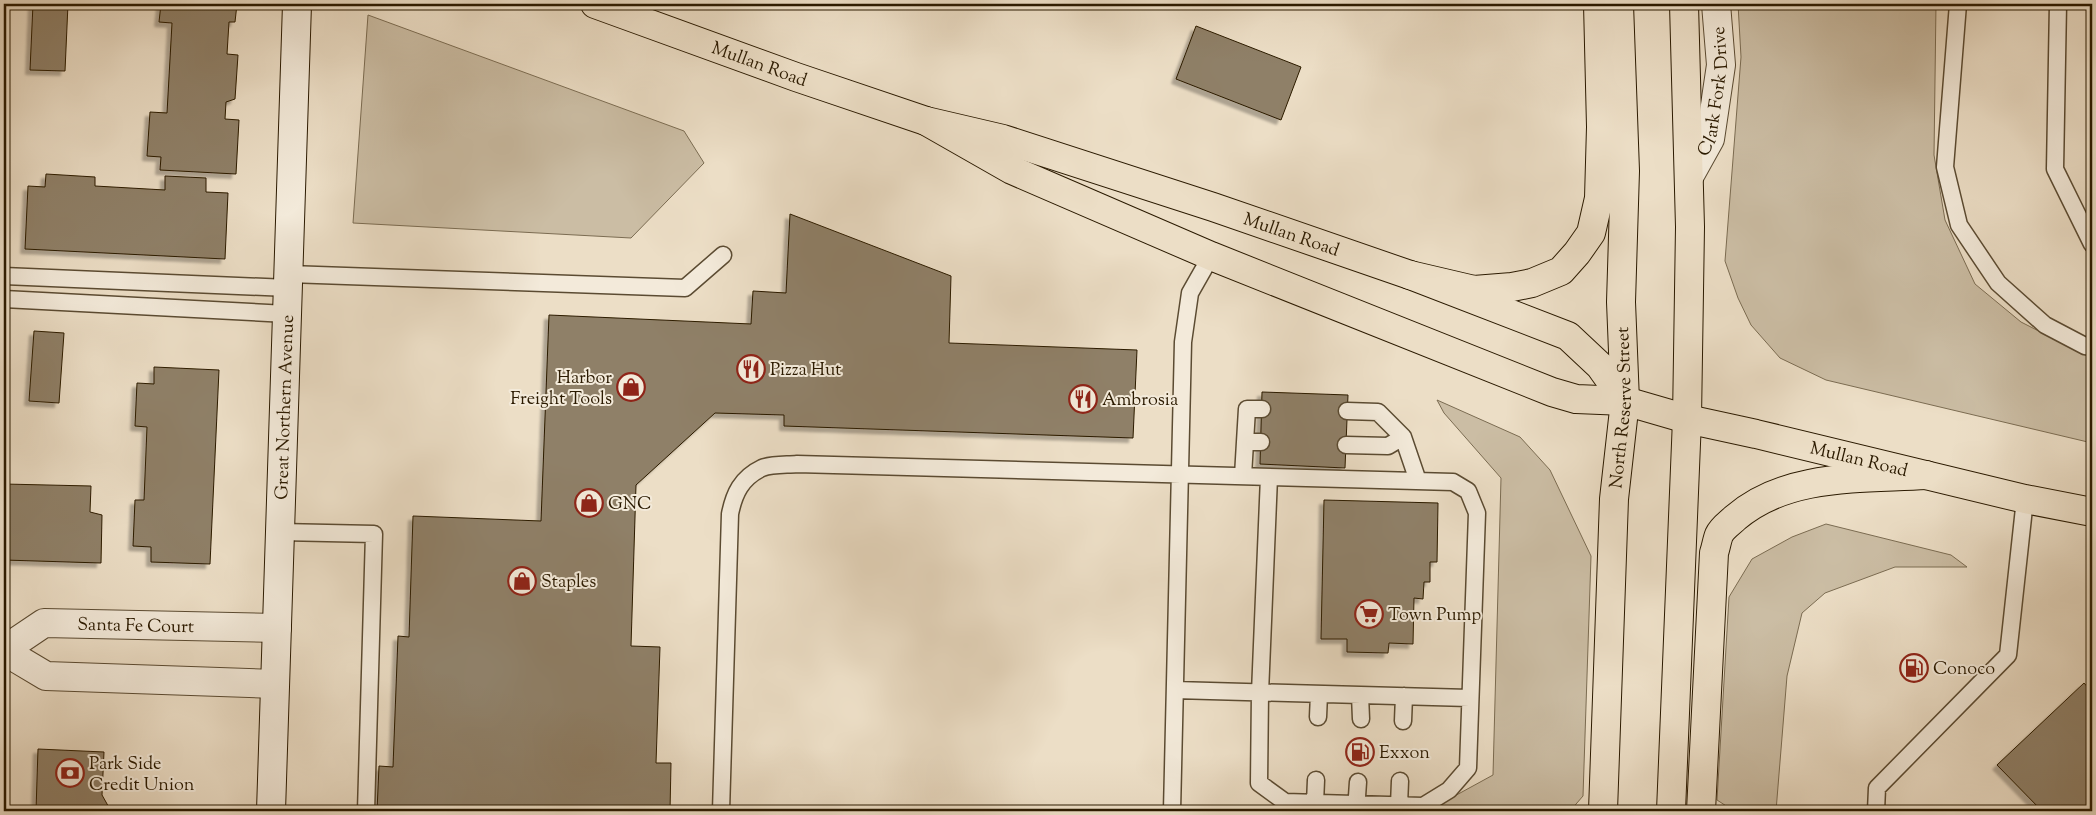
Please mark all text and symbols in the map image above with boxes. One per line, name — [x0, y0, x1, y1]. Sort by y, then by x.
street label: Clark Fork Drive — [1692, 25, 1736, 162]
street label: Mullan Road — [707, 36, 810, 95]
street label: Mullan Road — [1239, 207, 1342, 265]
street label: Great Northern Avenue — [270, 314, 302, 500]
street label: North Reserve Street — [1604, 326, 1640, 490]
restaurant icon: Pizza Hut — [736, 354, 766, 384]
place label: Pizza Hut — [770, 358, 842, 384]
place label: Harbor Freight Tools — [510, 366, 612, 413]
shop icon: Harbor Freight Tools — [616, 372, 646, 402]
restaurant icon: Ambrosia — [1068, 384, 1098, 414]
place label: Ambrosia — [1102, 388, 1178, 414]
street label: Mullan Road — [1807, 436, 1910, 485]
shop icon: GNC — [574, 488, 604, 518]
place label: GNC — [608, 492, 652, 518]
shop icon: Staples — [507, 566, 537, 596]
place label: Staples — [541, 570, 596, 596]
supermarket icon: Town Pump — [1354, 599, 1384, 629]
place label: Town Pump — [1388, 603, 1481, 629]
street label: Santa Fe Court — [77, 613, 194, 641]
fuel station icon: Conoco — [1899, 653, 1929, 683]
place label: Conoco — [1933, 657, 1995, 683]
fuel station icon: Exxon — [1345, 737, 1375, 767]
place label: Exxon — [1379, 741, 1430, 767]
place label: Park Side Credit Union — [89, 752, 195, 799]
bank icon: Park Side Credit Union — [55, 758, 85, 788]

